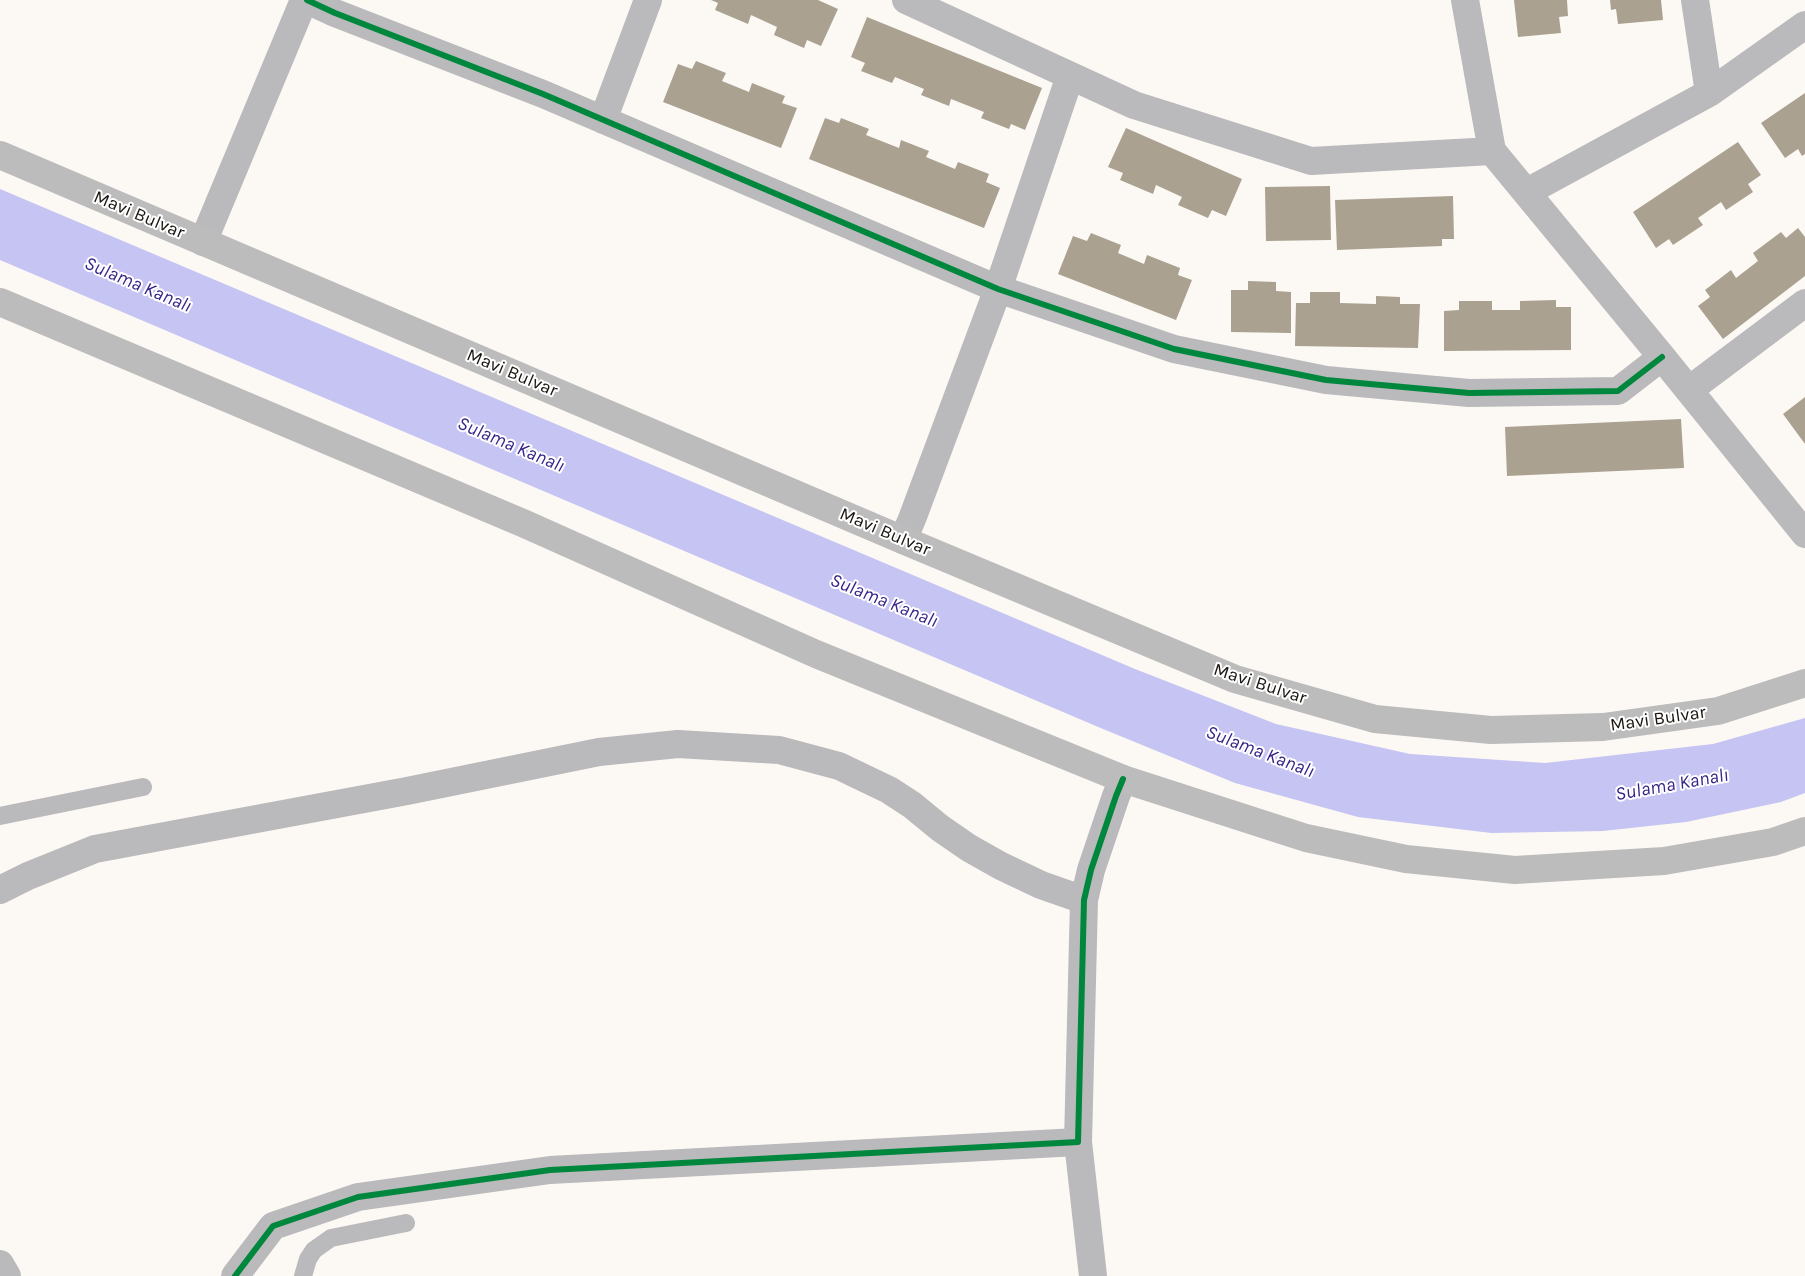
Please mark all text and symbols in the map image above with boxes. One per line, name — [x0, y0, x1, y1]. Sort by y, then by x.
street label: Mavi Bulvar — [90, 186, 188, 244]
water label: Sulama Kanalı — [81, 252, 195, 318]
street label: Mavi Bulvar — [463, 344, 561, 402]
water label: Sulama Kanalı — [454, 412, 568, 478]
street label: Mavi Bulvar — [836, 503, 934, 561]
water label: Sulama Kanalı — [827, 569, 941, 633]
street label: Mavi Bulvar — [1211, 659, 1309, 709]
street label: Mavi Bulvar — [1609, 702, 1707, 736]
water label: Sulama Kanalı — [1202, 721, 1318, 783]
water label: Sulama Kanalı — [1614, 764, 1730, 806]

